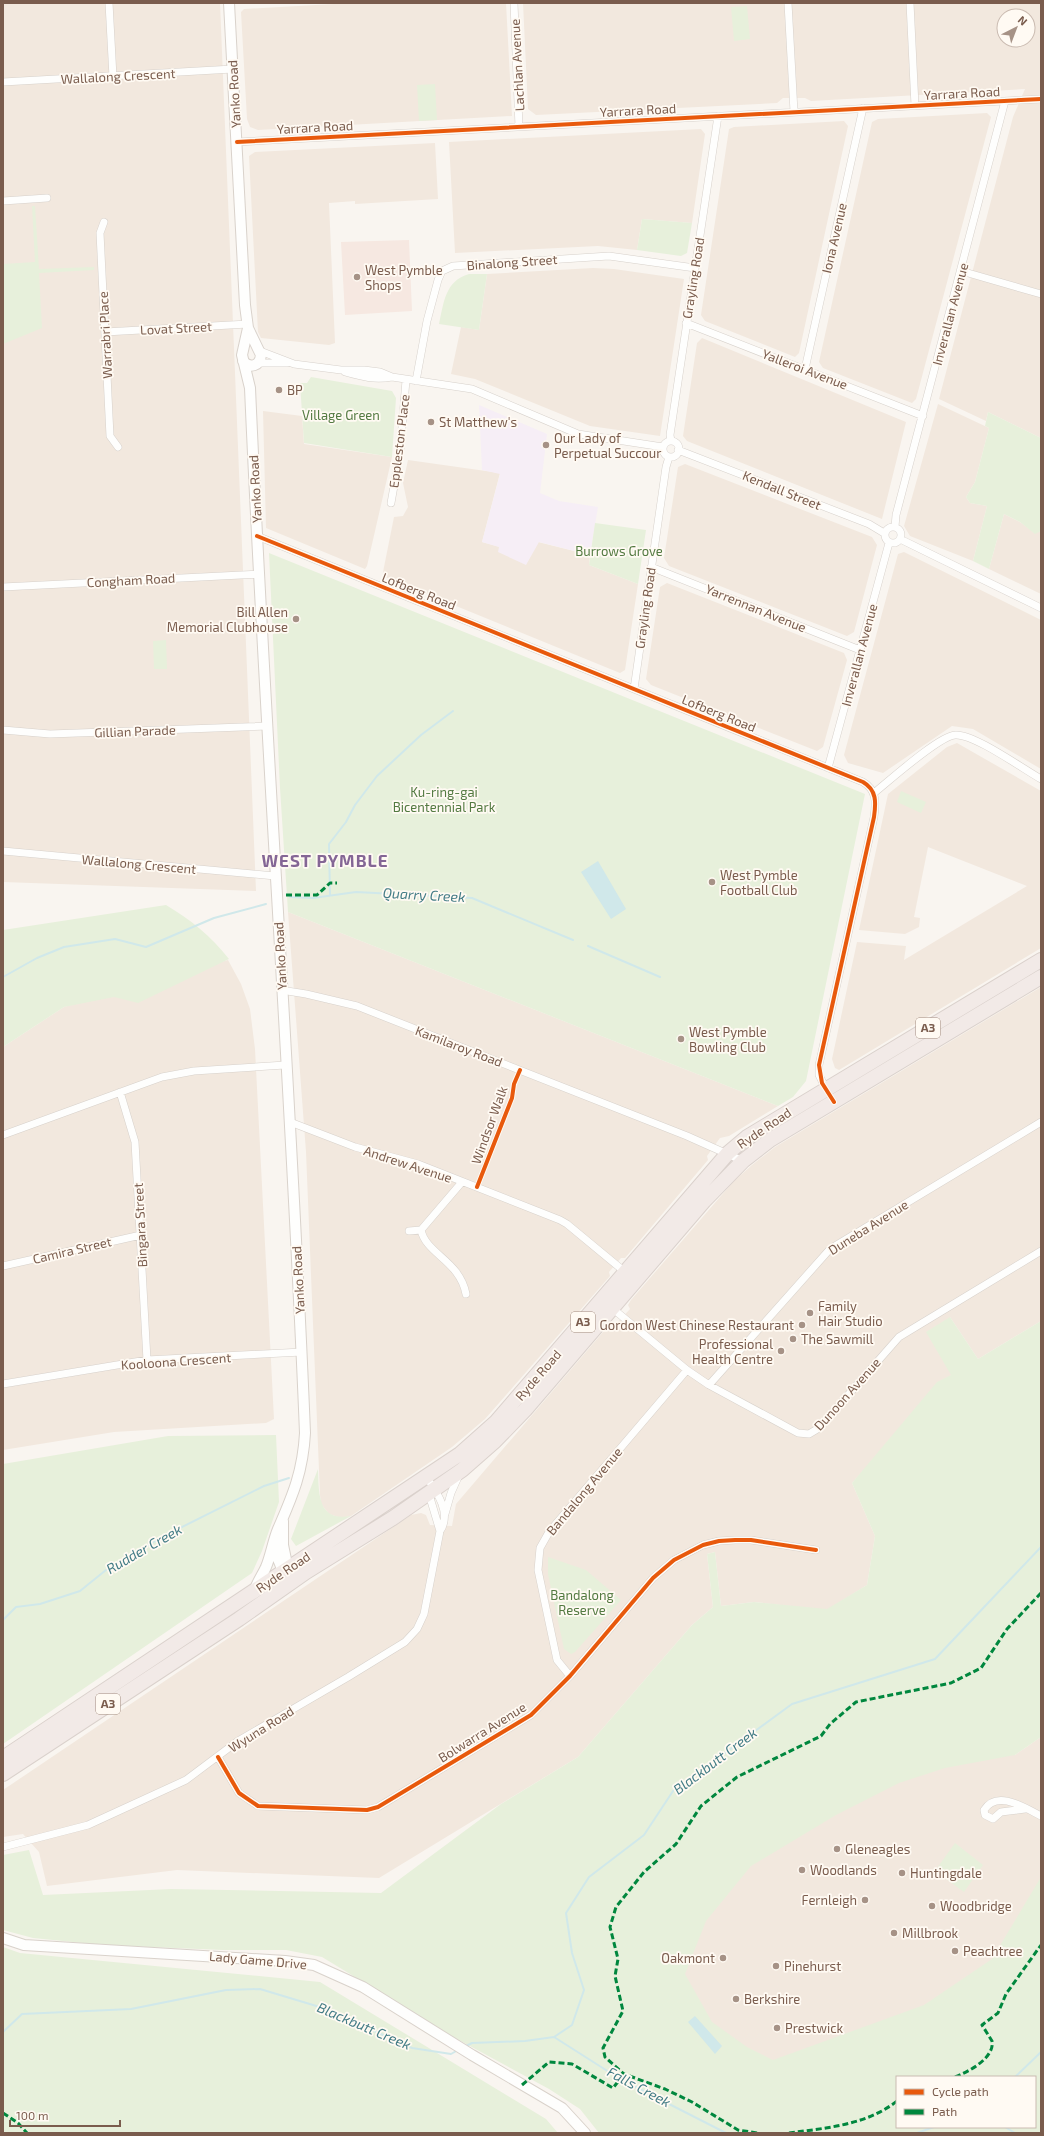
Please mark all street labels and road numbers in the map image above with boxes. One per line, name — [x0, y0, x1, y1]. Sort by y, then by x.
street label: Lachlan Avenue — [507, 18, 527, 112]
street label: Yanko Road — [224, 60, 244, 128]
street label: Wallalong Crescent — [60, 65, 176, 87]
street label: Yarrara Road — [923, 83, 1001, 103]
street label: Yarrara Road — [599, 100, 677, 120]
street label: Yarrara Road — [276, 117, 354, 137]
street label: Iona Avenue — [818, 201, 850, 275]
street label: Grayling Road — [679, 236, 707, 320]
street label: Binalong Street — [466, 251, 558, 273]
street label: Inverallan Avenue — [929, 261, 971, 367]
street label: Warrabri Place — [95, 291, 115, 379]
street label: Lovat Street — [140, 318, 212, 338]
street label: Yalleroi Avenue — [760, 345, 850, 393]
street label: Eppleston Place — [385, 393, 413, 489]
street label: Yanko Road — [245, 455, 265, 523]
street label: Kendall Street — [740, 467, 824, 513]
street label: Grayling Road — [631, 566, 659, 650]
street label: Lofberg Road — [380, 569, 458, 613]
street label: Congham Road — [86, 570, 176, 590]
street label: Yarrennan Avenue — [703, 581, 809, 635]
street label: Inverallan Avenue — [838, 602, 880, 708]
street label: Lofberg Road — [680, 691, 758, 735]
street label: Gillian Parade — [94, 722, 176, 740]
street label: Wallalong Crescent — [81, 851, 197, 877]
street label: Yanko Road — [270, 922, 290, 990]
road number: A3 — [916, 1018, 940, 1038]
street label: Kamilaroy Road — [413, 1022, 505, 1070]
street label: Windsor Walk — [467, 1083, 511, 1166]
street label: Ryde Road — [734, 1104, 794, 1152]
street label: Andrew Avenue — [362, 1142, 454, 1186]
street label: Bingara Street — [130, 1182, 150, 1268]
street label: Duneba Avenue — [825, 1196, 911, 1258]
street label: Camira Street — [31, 1233, 113, 1267]
street label: Yanko Road — [288, 1246, 308, 1314]
road number: A3 — [571, 1312, 595, 1332]
street label: Ryde Road — [512, 1346, 564, 1404]
street label: Kooloona Crescent — [120, 1349, 232, 1373]
street label: Dunoon Avenue — [810, 1354, 884, 1434]
street label: Bandalong Avenue — [543, 1444, 625, 1538]
street label: Ryde Road — [253, 1548, 313, 1596]
road number: A3 — [96, 1694, 120, 1714]
street label: Bolwarra Avenue — [435, 1699, 529, 1765]
street label: Wyuna Road — [225, 1703, 297, 1755]
street label: Lady Game Drive — [208, 1948, 308, 1972]

